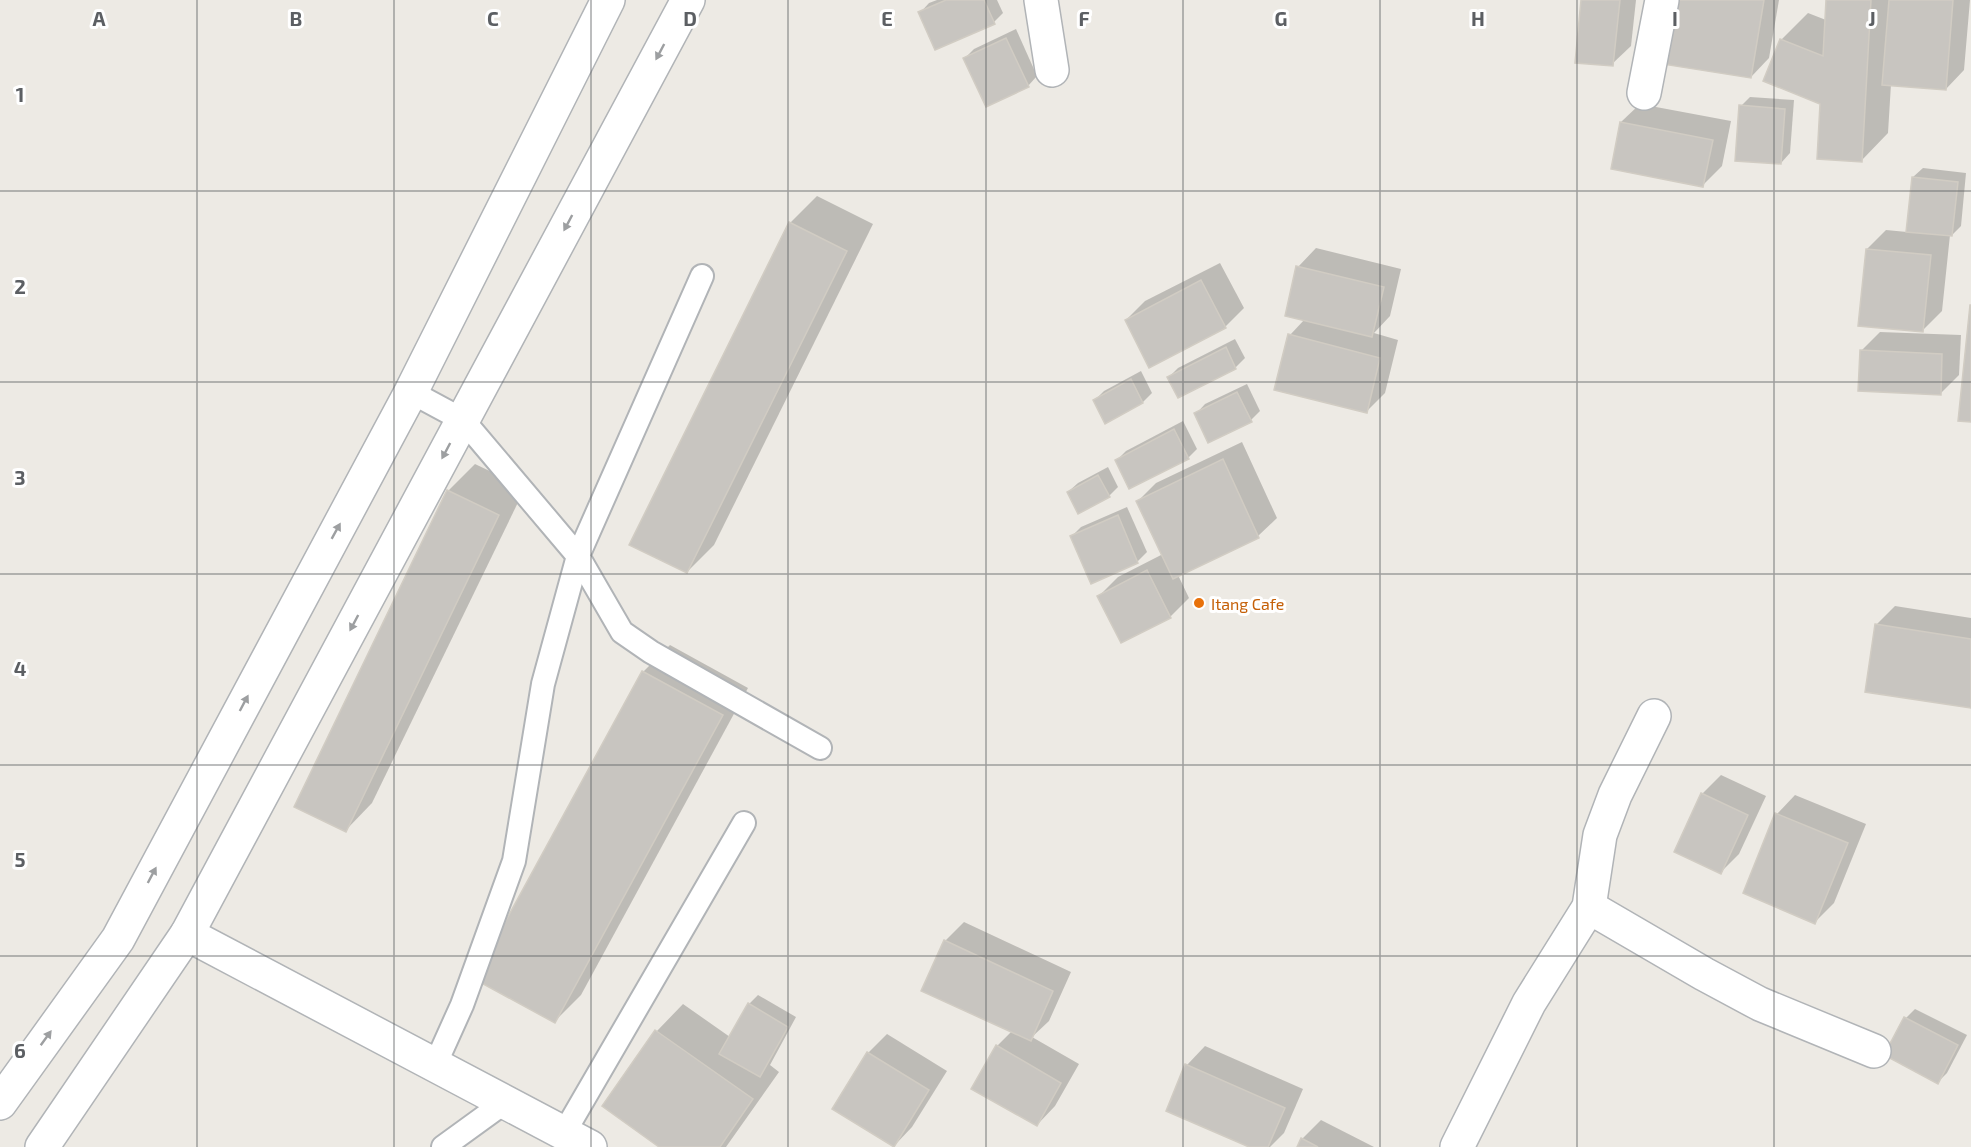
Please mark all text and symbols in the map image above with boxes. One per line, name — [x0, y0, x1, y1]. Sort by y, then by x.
text: A — [92, 6, 106, 30]
text: B — [290, 6, 302, 30]
text: C — [487, 6, 499, 30]
text: D — [683, 6, 697, 30]
text: E — [881, 6, 893, 30]
text: F — [1078, 6, 1090, 30]
text: G — [1275, 6, 1287, 30]
text: H — [1471, 6, 1485, 30]
text: I — [1672, 6, 1678, 30]
text: J — [1868, 6, 1876, 30]
one-way arrow — [655, 43, 665, 60]
text: 1 — [16, 82, 24, 106]
one-way arrow — [563, 215, 573, 232]
text: 2 — [14, 274, 26, 298]
one-way arrow — [441, 443, 451, 460]
text: 3 — [14, 465, 26, 489]
one-way arrow — [331, 522, 341, 539]
place label: Itang Cafe — [1211, 594, 1284, 613]
marker: Itang Cafe — [1192, 596, 1206, 610]
one-way arrow — [349, 614, 359, 631]
text: 4 — [14, 656, 27, 680]
one-way arrow — [238, 694, 248, 712]
text: 5 — [14, 847, 26, 871]
one-way arrow — [147, 866, 157, 883]
one-way arrow — [40, 1031, 52, 1046]
text: 6 — [14, 1038, 26, 1062]

